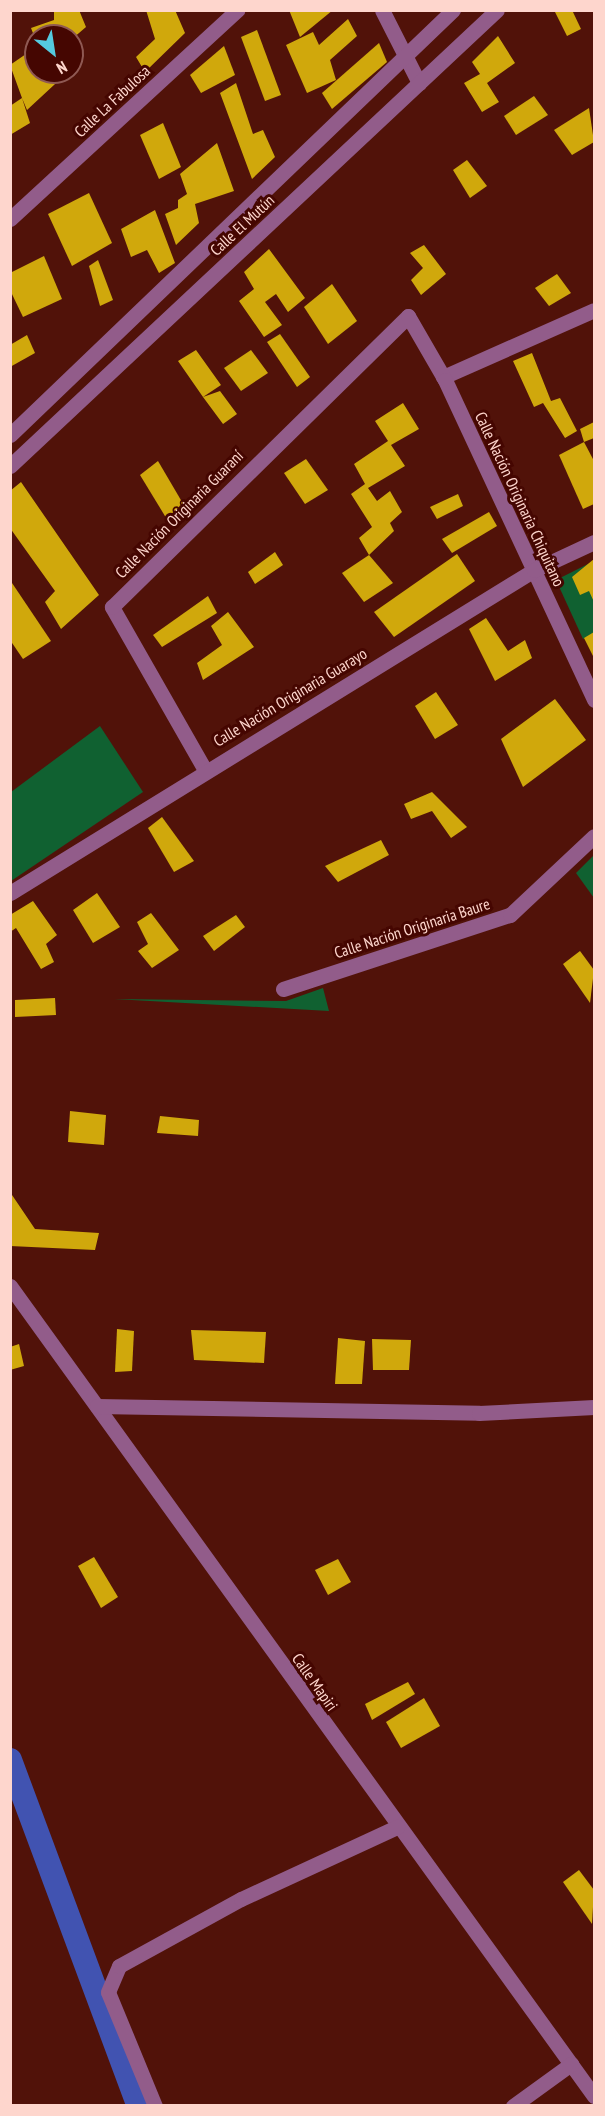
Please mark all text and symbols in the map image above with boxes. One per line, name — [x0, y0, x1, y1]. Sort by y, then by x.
north arrow — [24, 24, 84, 84]
text: N — [53, 57, 71, 79]
street label: Calle La Fabulosa — [70, 61, 154, 141]
street label: Calle El Mutún — [206, 191, 278, 259]
street label: Calle Nación Originaria Chiquitano — [471, 409, 569, 589]
street label: Calle Nación Originaria Guaraní — [111, 446, 247, 582]
street label: Calle Nación Originaria Guarayo — [210, 644, 370, 750]
street label: Calle Nación Originaria Baure — [332, 894, 492, 962]
street label: Calle Mapiri — [288, 1650, 342, 1714]

